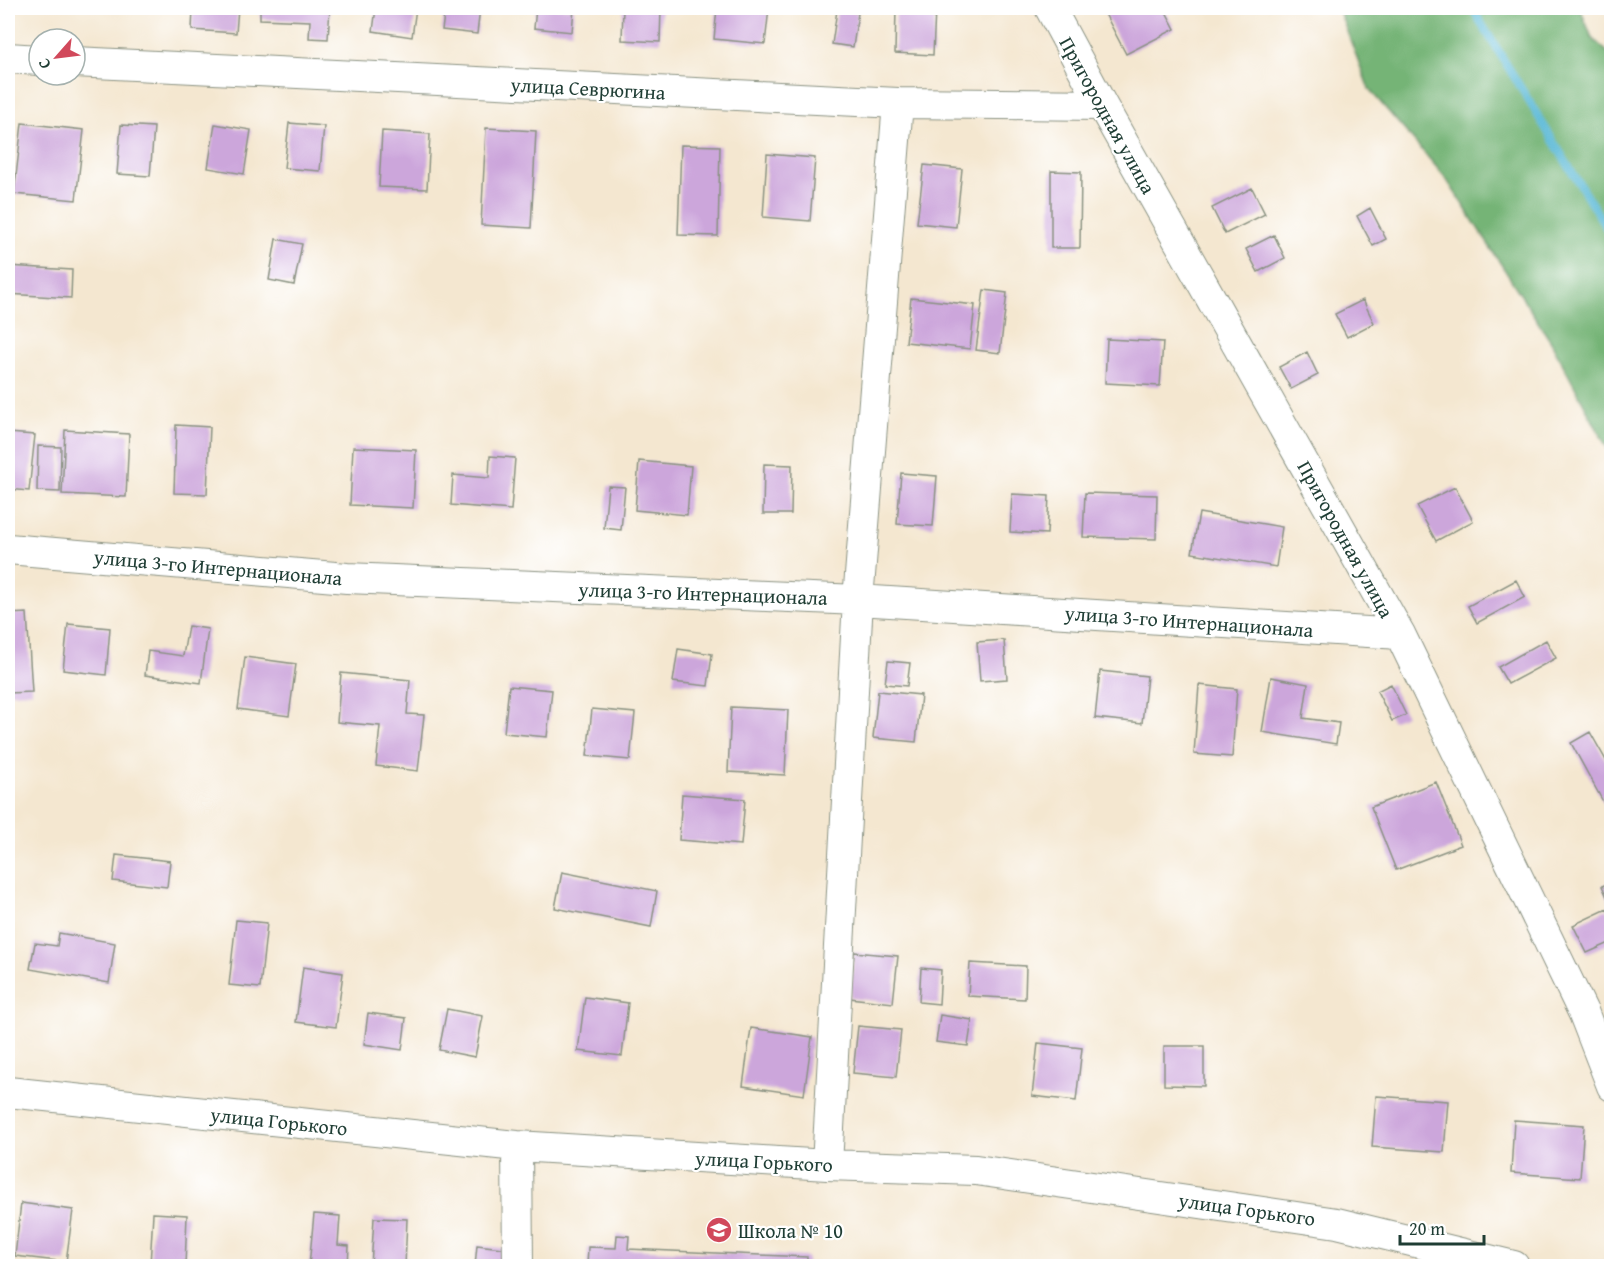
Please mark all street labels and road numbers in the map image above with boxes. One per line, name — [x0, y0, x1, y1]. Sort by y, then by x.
street label: Пригородная улица — [1053, 31, 1164, 199]
street label: улица Севрюгина — [509, 69, 667, 107]
street label: Пригородная улица — [1291, 455, 1402, 623]
street label: улица 3-го Интернационала — [92, 542, 344, 592]
street label: улица 3-го Интернационала — [577, 574, 828, 612]
street label: улица 3-го Интернационала — [1063, 598, 1315, 644]
street label: улица Горького — [208, 1099, 349, 1143]
street label: улица Горького — [693, 1143, 834, 1179]
street label: улица Горького — [1176, 1185, 1317, 1233]

